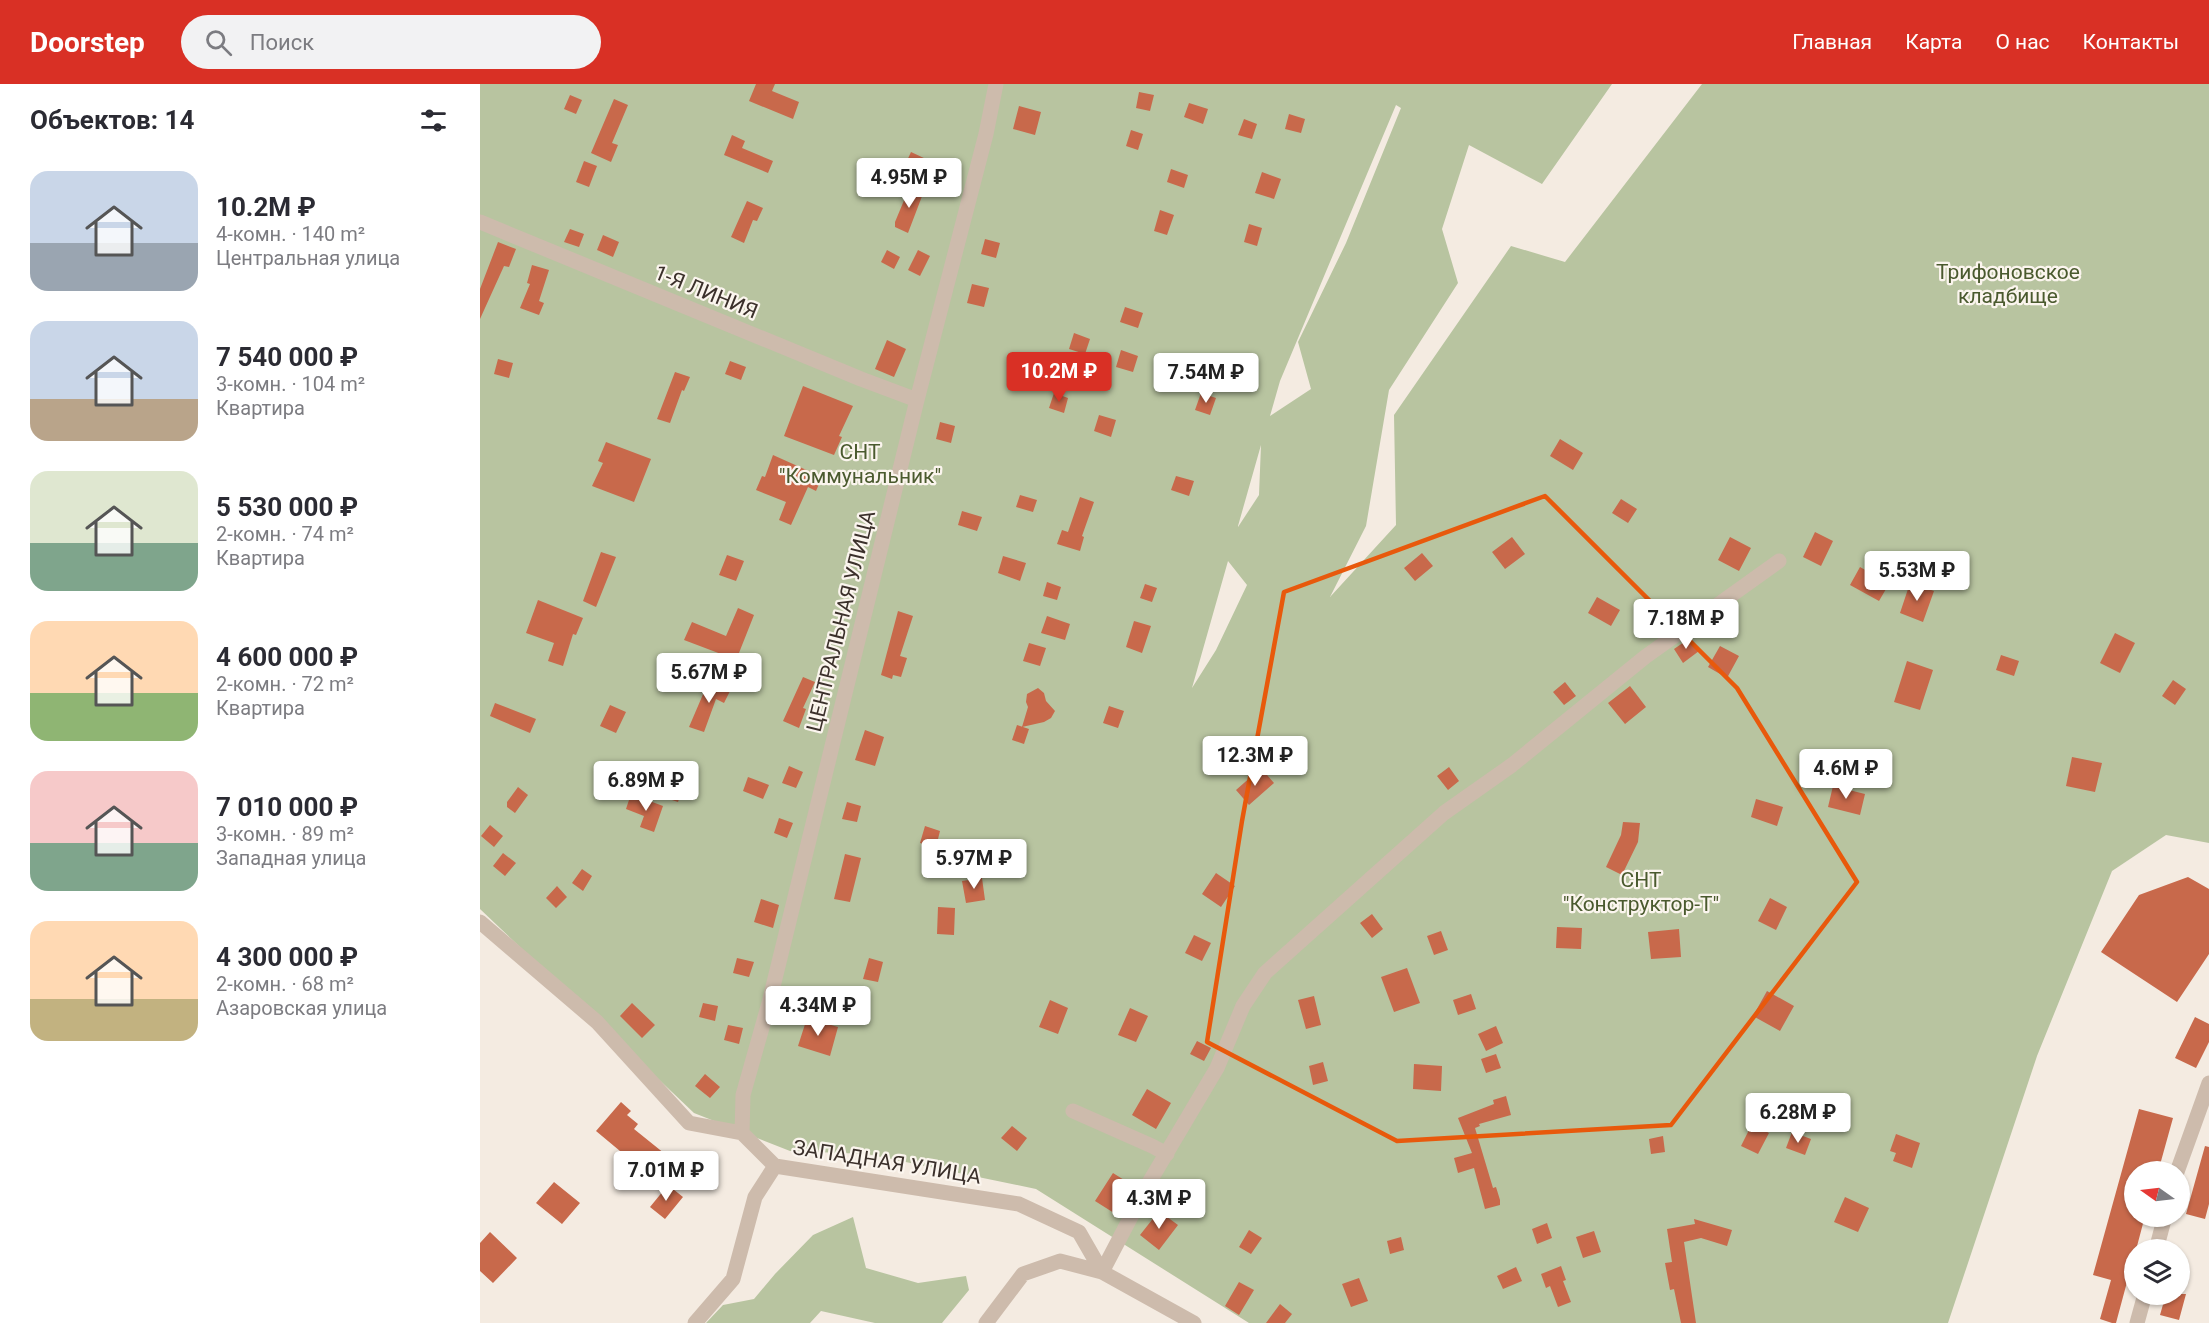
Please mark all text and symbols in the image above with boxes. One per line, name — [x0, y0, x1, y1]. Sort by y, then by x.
search box — [181, 15, 601, 69]
text: Doorstep — [30, 26, 145, 59]
icon: search — [202, 26, 235, 59]
text: Поиск — [250, 30, 314, 55]
text: Главная — [1792, 30, 1872, 54]
text: Карта — [1905, 30, 1962, 54]
text: О нас — [1995, 30, 2050, 54]
text: Контакты — [2083, 30, 2179, 54]
icon: filters — [417, 104, 450, 137]
text: Объектов: 14 — [30, 105, 194, 135]
pin: 4.95M ₽ — [854, 158, 964, 209]
text: 4.95M ₽ — [871, 165, 947, 189]
text: 10.2M ₽ — [216, 192, 316, 222]
icon: home — [78, 195, 150, 267]
text: 4-комн. · 140 m² — [216, 222, 365, 246]
text: Центральная улица — [216, 246, 400, 270]
street label: 1-Я ЛИНИЯ — [651, 260, 761, 324]
park label: Трифоновское кладбище — [1936, 260, 2080, 308]
text: 7 540 000 ₽ — [216, 342, 358, 372]
icon: home — [78, 345, 150, 417]
pin: 10.2M ₽ — [1004, 352, 1114, 403]
pin: 7.54M ₽ — [1151, 353, 1261, 404]
text: 10.2M ₽ — [1021, 359, 1097, 383]
text: 7.54M ₽ — [1168, 360, 1244, 384]
text: 3-комн. · 104 m² — [216, 372, 365, 396]
text: Квартира — [216, 396, 305, 420]
park label: СНТ "Коммунальник" — [779, 440, 941, 488]
text: 5 530 000 ₽ — [216, 492, 358, 522]
icon: home — [78, 495, 150, 567]
street label: ЦЕНТРАЛЬНАЯ УЛИЦА — [802, 507, 880, 734]
text: 2-комн. · 74 m² — [216, 522, 354, 546]
text: Квартира — [216, 546, 305, 570]
pin: 5.53M ₽ — [1862, 551, 1972, 602]
text: 5.53M ₽ — [1879, 558, 1955, 582]
pin: 7.18M ₽ — [1631, 599, 1741, 650]
text: 7.18M ₽ — [1648, 606, 1724, 630]
text: 4 600 000 ₽ — [216, 642, 358, 672]
icon: home — [78, 645, 150, 717]
pin: 5.67M ₽ — [654, 653, 764, 704]
text: 5.67M ₽ — [671, 660, 747, 684]
text: 2-комн. · 72 m² — [216, 672, 354, 696]
text: Квартира — [216, 696, 305, 720]
pin: 12.3M ₽ — [1200, 736, 1310, 787]
text: 12.3M ₽ — [1217, 743, 1293, 767]
pin: 4.6M ₽ — [1797, 749, 1895, 800]
text: 4.6M ₽ — [1813, 756, 1879, 780]
pin: 6.89M ₽ — [591, 761, 701, 812]
text: 6.89M ₽ — [608, 768, 684, 792]
text: 7 010 000 ₽ — [216, 792, 358, 822]
icon: home — [78, 795, 150, 867]
text: 3-комн. · 89 m² — [216, 822, 354, 846]
pin: 5.97M ₽ — [919, 839, 1029, 890]
text: Западная улица — [216, 846, 367, 870]
text: 5.97M ₽ — [936, 846, 1012, 870]
park label: СНТ "Конструктор-Т" — [1563, 868, 1719, 916]
text: 4 300 000 ₽ — [216, 942, 358, 972]
icon: home — [78, 945, 150, 1017]
text: 2-комн. · 68 m² — [216, 972, 354, 996]
pin: 4.34M ₽ — [763, 986, 873, 1037]
text: 4.34M ₽ — [780, 993, 856, 1017]
text: Азаровская улица — [216, 996, 387, 1020]
pin: 6.28M ₽ — [1743, 1093, 1853, 1144]
text: 6.28M ₽ — [1760, 1100, 1836, 1124]
street label: ЗАПАДНАЯ УЛИЦА — [791, 1135, 983, 1189]
pin: 7.01M ₽ — [611, 1151, 721, 1202]
text: 7.01M ₽ — [628, 1158, 704, 1182]
north arrow — [2124, 1161, 2190, 1227]
map controls — [2124, 1161, 2190, 1305]
pin: 4.3M ₽ — [1110, 1179, 1208, 1230]
text: 4.3M ₽ — [1126, 1186, 1192, 1210]
button: layers — [2124, 1239, 2190, 1305]

